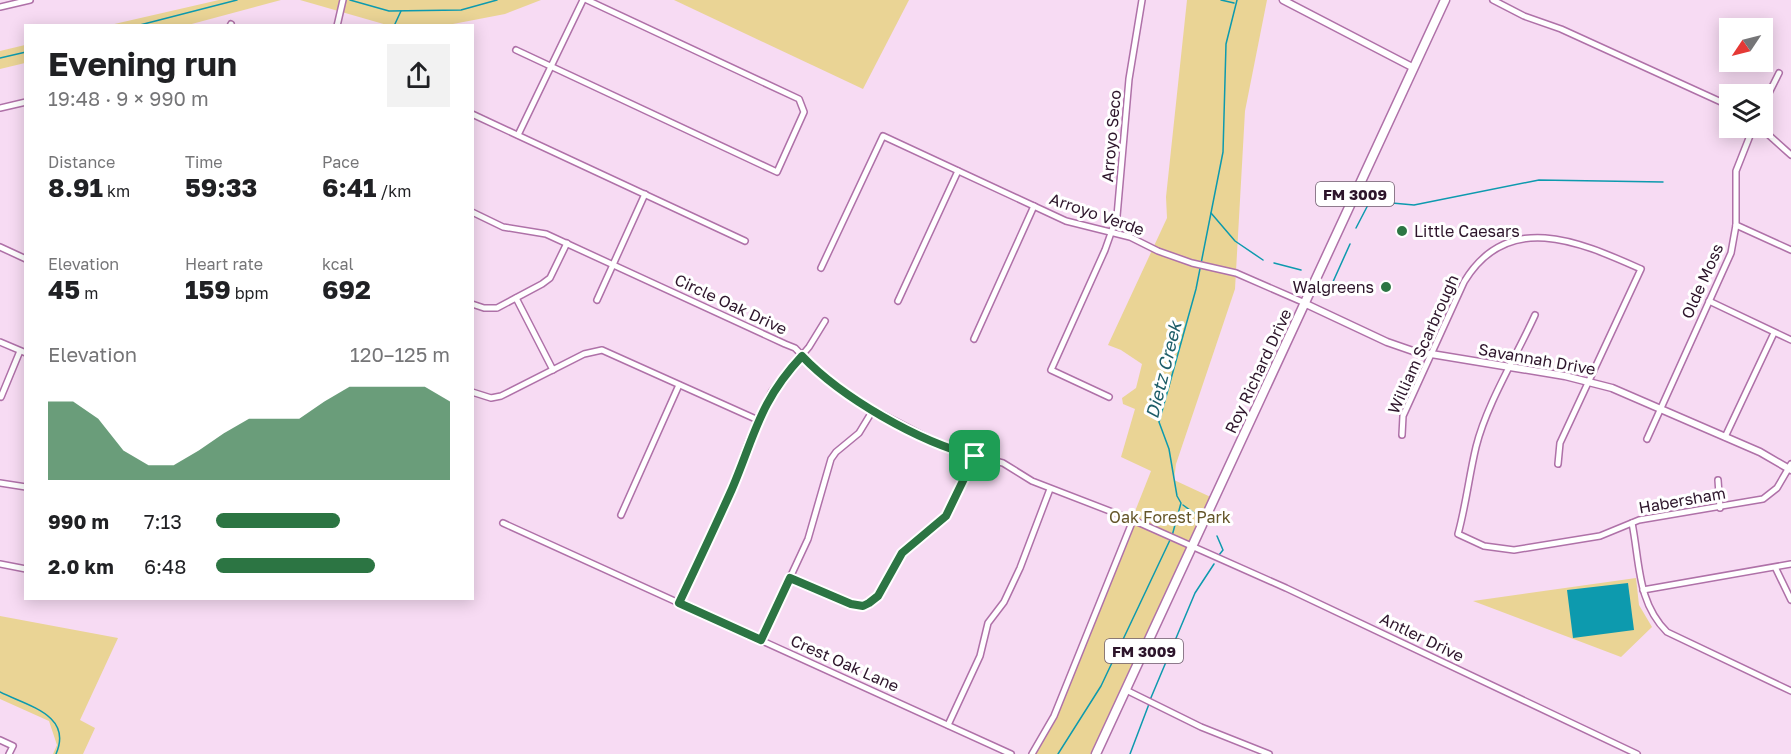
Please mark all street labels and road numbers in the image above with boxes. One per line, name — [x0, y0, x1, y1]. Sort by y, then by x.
street label: Arroyo Seco — [1097, 89, 1125, 183]
road number: FM 3009 — [1316, 182, 1394, 206]
street label: Arroyo Verde — [1047, 188, 1147, 240]
street label: Olde Moss — [1677, 240, 1727, 322]
street label: Circle Oak Drive — [672, 269, 790, 339]
street label: William Scarbrough — [1383, 271, 1463, 417]
street label: Roy Richard Drive — [1220, 305, 1296, 437]
street label: Savannah Drive — [1477, 339, 1597, 379]
street label: Habersham — [1637, 483, 1727, 517]
street label: Antler Drive — [1377, 608, 1467, 666]
street label: Crest Oak Lane — [788, 630, 902, 696]
road number: FM 3009 — [1105, 639, 1183, 663]

